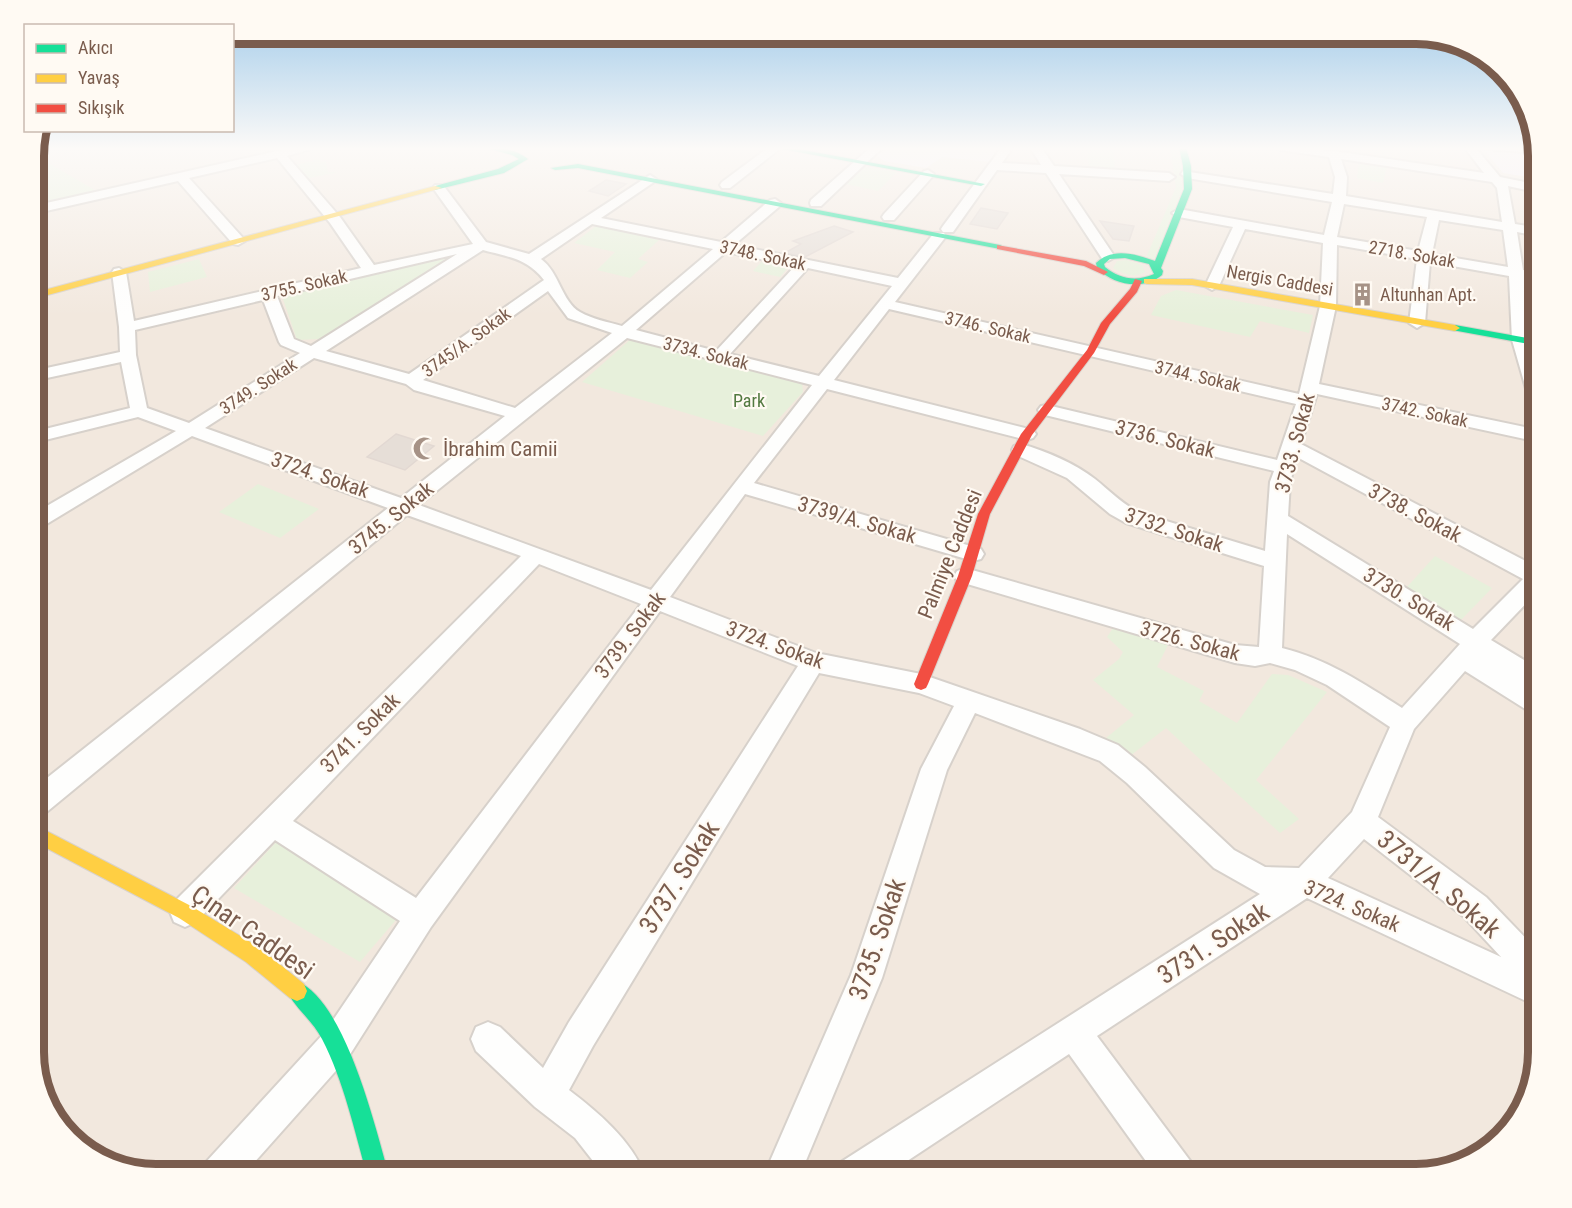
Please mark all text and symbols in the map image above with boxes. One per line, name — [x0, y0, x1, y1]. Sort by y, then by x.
legend — [24, 24, 234, 132]
text: Akıcı — [78, 37, 113, 58]
text: Yavaş — [78, 67, 120, 88]
text: Sıkışık — [78, 97, 124, 118]
street label: 3748. Sokak — [718, 236, 808, 274]
street label: 2718. Sokak — [1367, 236, 1457, 272]
street label: Nergis Caddesi — [1225, 260, 1335, 300]
street label: 3755. Sokak — [259, 265, 349, 305]
building icon: Altunhan Apt. — [1349, 281, 1375, 307]
place label: Altunhan Apt. — [1380, 284, 1477, 305]
street label: 3745/A. Sokak — [417, 303, 515, 381]
street label: 3746. Sokak — [943, 307, 1033, 347]
street label: 3734. Sokak — [661, 332, 751, 374]
street label: 3749. Sokak — [216, 353, 300, 419]
street label: 3744. Sokak — [1153, 356, 1243, 396]
park label: Park — [733, 390, 765, 411]
street label: 3733. Sokak — [1270, 390, 1320, 495]
street label: 3742. Sokak — [1380, 393, 1470, 431]
street label: 3736. Sokak — [1112, 415, 1218, 463]
mosque icon: İbrahim Camii — [412, 436, 438, 462]
place label: İbrahim Camii — [443, 437, 558, 461]
street label: 3724. Sokak — [268, 447, 373, 503]
street label: 3745. Sokak — [344, 476, 439, 559]
street label: 3738. Sokak — [1364, 478, 1466, 548]
street label: Palmiye Caddesi — [913, 486, 987, 622]
street label: 3739/A. Sokak — [795, 492, 920, 549]
street label: 3732. Sokak — [1122, 503, 1227, 557]
street label: 3730. Sokak — [1359, 562, 1459, 636]
street label: 3739. Sokak — [590, 587, 671, 683]
street label: 3724. Sokak — [723, 616, 828, 674]
street label: 3726. Sokak — [1138, 616, 1243, 666]
street label: 3741. Sokak — [315, 688, 405, 778]
street label: 3737. Sokak — [633, 815, 725, 939]
street label: 3731/A. Sokak — [1371, 824, 1507, 944]
street label: 3735. Sokak — [842, 874, 912, 1004]
street label: 3724. Sokak — [1300, 875, 1404, 937]
street label: Çınar Caddesi — [186, 879, 320, 985]
street label: 3731. Sokak — [1152, 896, 1274, 990]

